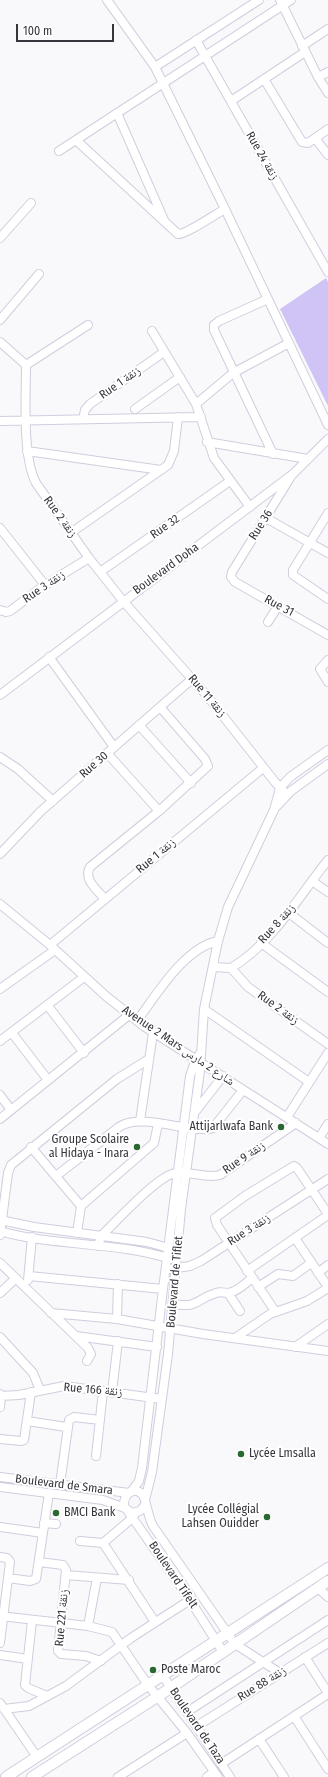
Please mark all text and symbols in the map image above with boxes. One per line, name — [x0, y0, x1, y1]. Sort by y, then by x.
scale bar — [18, 16, 116, 42]
text: 100 m — [23, 24, 52, 38]
street label: Rue 24 زنقة — [242, 129, 282, 183]
street label: Rue 1 زنقة — [97, 364, 143, 402]
street label: Rue 2 زنقة — [40, 493, 80, 541]
street label: Rue 36 — [246, 507, 276, 543]
street label: Rue 32 — [148, 512, 182, 542]
street label: Boulevard Doha — [130, 540, 202, 598]
street label: Rue 3 زنقة — [20, 568, 68, 606]
street label: Rue 31 — [262, 592, 296, 620]
street label: Rue 11 زنقة — [185, 672, 229, 720]
street label: Rue 30 — [77, 749, 111, 781]
street label: Rue 1 زنقة — [133, 835, 179, 877]
street label: Rue 8 زنقة — [255, 901, 299, 947]
street label: Rue 2 زنقة — [254, 988, 302, 1028]
street label: Avenue 2 Mars شارع 2 مارس — [119, 1003, 237, 1089]
place label: Attijarlwafa Bank — [189, 1120, 273, 1134]
marker: Attijarlwafa Bank — [276, 1122, 286, 1132]
place label: Groupe Scolaire al Hidaya - Inara — [49, 1133, 129, 1161]
street label: Rue 9 زنقة — [220, 1139, 268, 1177]
marker: Groupe Scolaire al Hidaya - Inara — [132, 1142, 142, 1152]
street label: Rue 3 زنقة — [225, 1211, 273, 1249]
street label: Boulevard de Tiflet — [164, 1235, 186, 1329]
street label: Rue 166 زنقة — [63, 1380, 123, 1400]
place label: Lycée Lmsalla — [249, 1447, 316, 1461]
marker: Lycée Lmsalla — [236, 1449, 246, 1459]
street label: Boulevard de Smara — [14, 1472, 114, 1498]
place label: Lycée Collégial Lahsen Ouidder — [182, 1503, 259, 1531]
place label: BMCI Bank — [64, 1506, 115, 1520]
marker: BMCI Bank — [51, 1508, 61, 1518]
marker: Lycée Collégial Lahsen Ouidder — [262, 1512, 272, 1522]
street label: Boulevard Tifelt — [145, 1539, 201, 1611]
street label: Rue 221 زنقة — [52, 1589, 72, 1647]
place label: Poste Maroc — [161, 1663, 221, 1677]
street label: Rue 88 زنقة — [235, 1663, 289, 1705]
marker: Poste Maroc — [148, 1665, 158, 1675]
street label: Boulevard de Taza — [166, 1685, 228, 1767]

